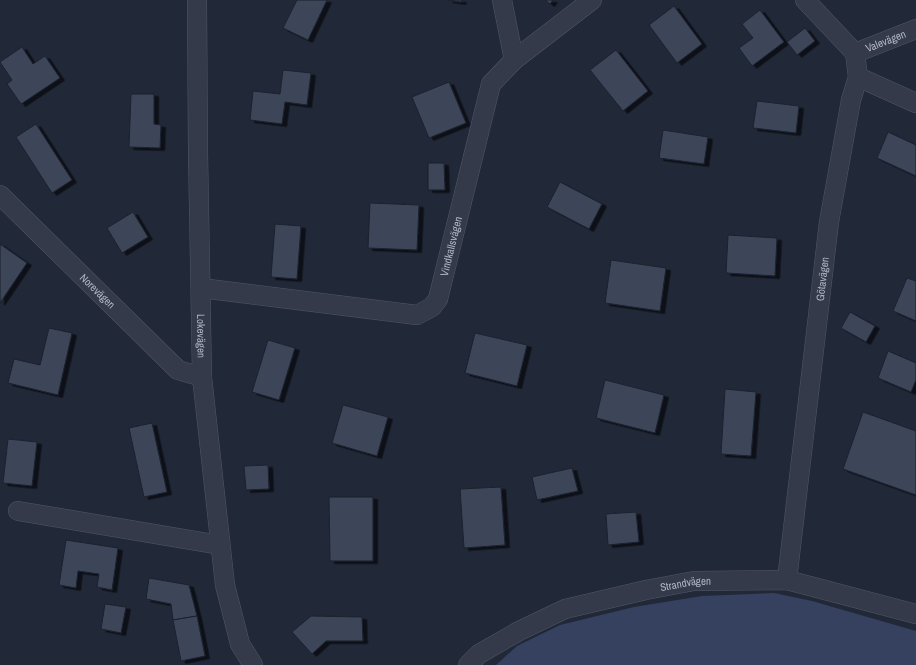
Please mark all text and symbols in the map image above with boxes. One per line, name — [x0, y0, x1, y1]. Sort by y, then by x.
street label: Valevägen — [864, 27, 908, 55]
street label: Vindkallsvägen — [437, 215, 465, 278]
street label: Götavägen — [813, 256, 832, 302]
street label: Norevägen — [77, 271, 118, 312]
street label: Lokevägen — [194, 314, 209, 358]
street label: Strandvägen — [659, 574, 711, 594]

